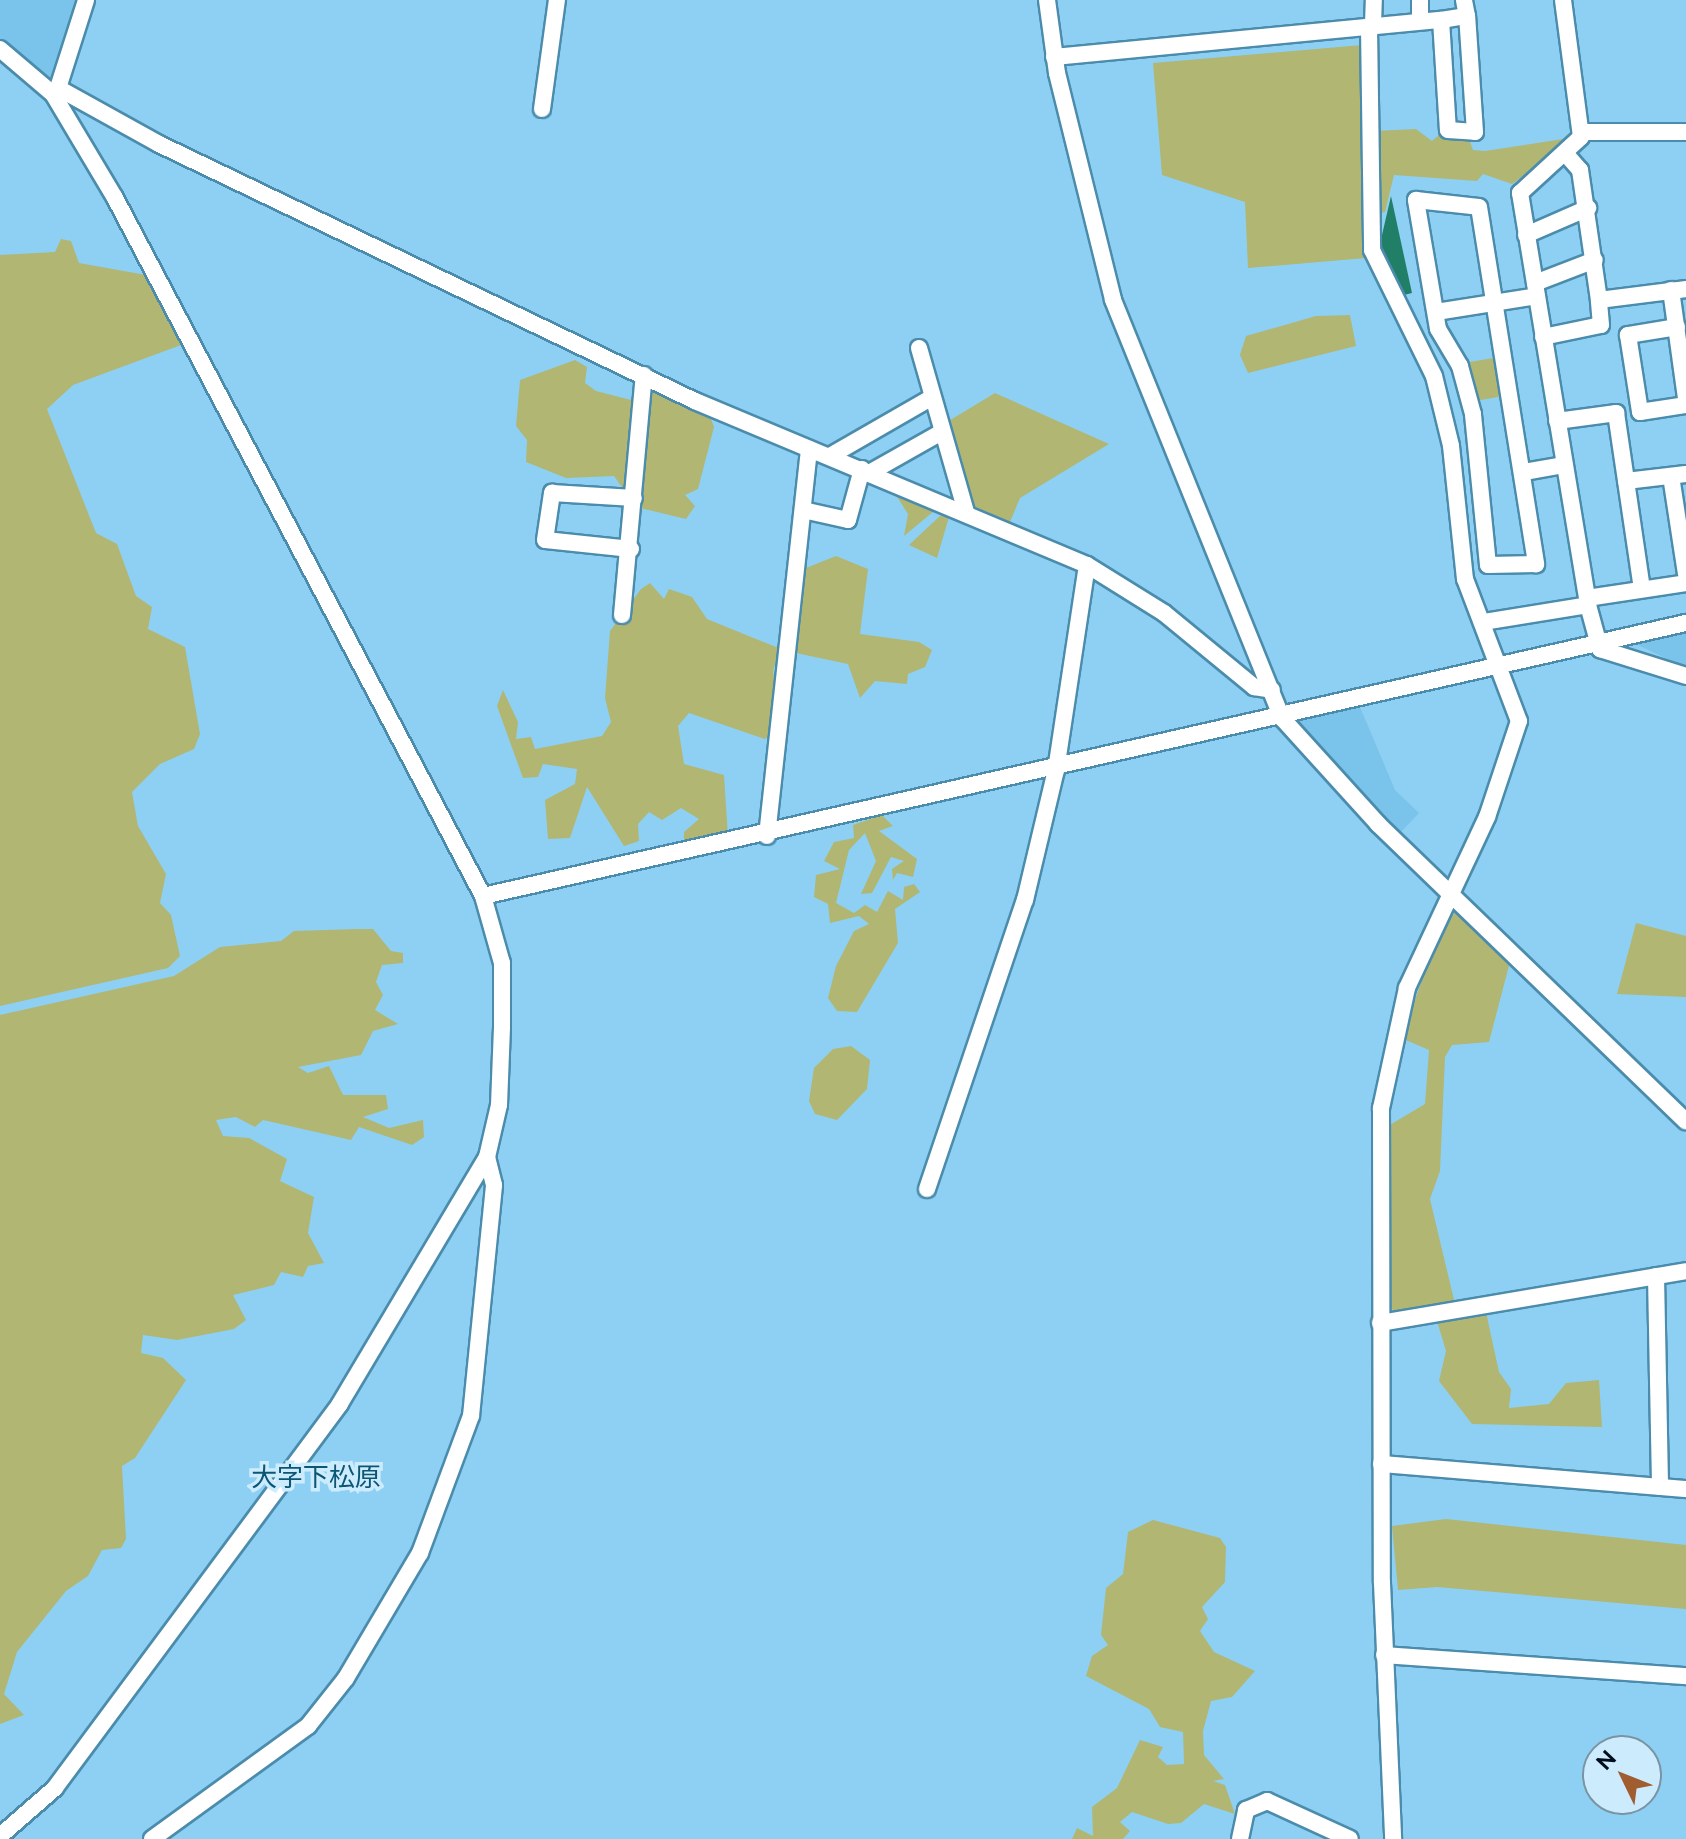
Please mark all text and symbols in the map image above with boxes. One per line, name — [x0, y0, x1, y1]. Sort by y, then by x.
district label: 大字下松原 — [251, 1462, 381, 1494]
north arrow — [1582, 1735, 1662, 1815]
text: N — [1591, 1745, 1621, 1775]

